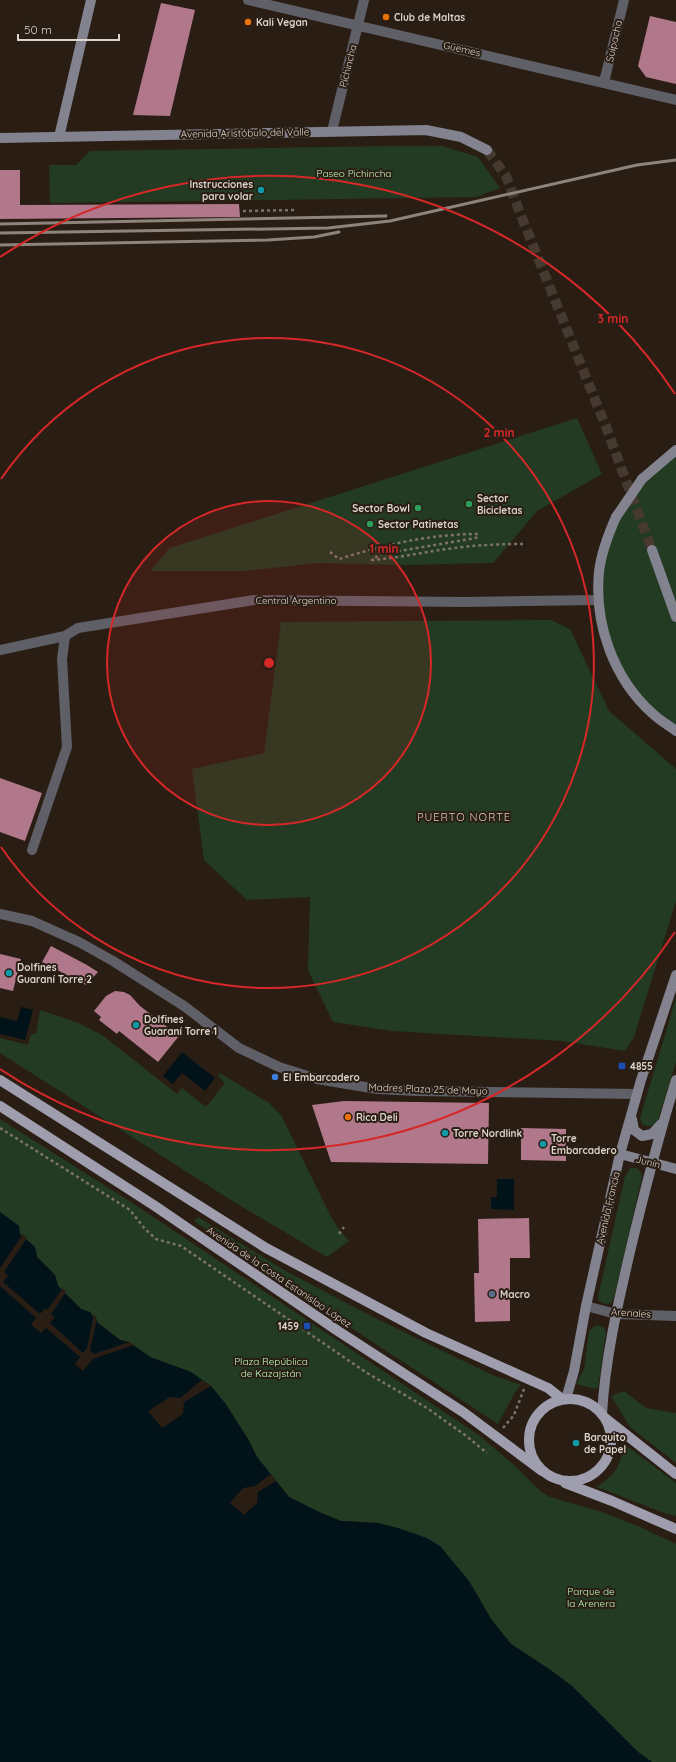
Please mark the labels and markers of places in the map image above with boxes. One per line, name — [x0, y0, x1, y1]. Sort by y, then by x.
place label: Club de Maltas — [394, 11, 465, 24]
marker: Club de Maltas — [381, 12, 391, 22]
place label: Kali Vegan — [256, 16, 308, 29]
marker: Kali Vegan — [243, 17, 253, 27]
place label: Instrucciones para volar — [189, 178, 254, 203]
marker: Instrucciones para volar — [256, 185, 266, 195]
place label: Sector Bicicletas — [477, 492, 523, 517]
marker: Sector Bicicletas — [464, 499, 474, 509]
place label: Sector Bowl — [352, 502, 410, 515]
marker: Sector Bowl — [413, 503, 423, 513]
place label: Sector Patinetas — [378, 518, 458, 531]
marker: Sector Patinetas — [365, 519, 375, 529]
centre of rings — [262, 656, 276, 670]
place label: Dolfines Guaraní Torre 2 — [17, 961, 92, 986]
marker: Dolfines Guaraní Torre 2 — [4, 968, 14, 978]
place label: Dolfines Guaraní Torre 1 — [144, 1013, 217, 1038]
marker: Dolfines Guaraní Torre 1 — [131, 1020, 141, 1030]
place label: 4855 — [630, 1060, 653, 1073]
marker: 4855 — [617, 1061, 627, 1071]
place label: El Embarcadero — [283, 1071, 360, 1084]
marker: El Embarcadero — [270, 1072, 280, 1082]
place label: Rica Deli — [356, 1111, 398, 1124]
marker: Rica Deli — [343, 1112, 353, 1122]
place label: Torre Nordlink — [453, 1127, 522, 1140]
marker: Torre Nordlink — [440, 1128, 450, 1138]
place label: Torre Embarcadero — [551, 1132, 617, 1157]
marker: Torre Embarcadero — [538, 1139, 548, 1149]
place label: Macro — [500, 1288, 530, 1301]
marker: Macro — [487, 1289, 497, 1299]
place label: 1459 — [278, 1320, 299, 1333]
marker: 1459 — [302, 1321, 312, 1331]
place label: Barquito de Papel — [584, 1431, 626, 1456]
marker: Barquito de Papel — [571, 1438, 581, 1448]

